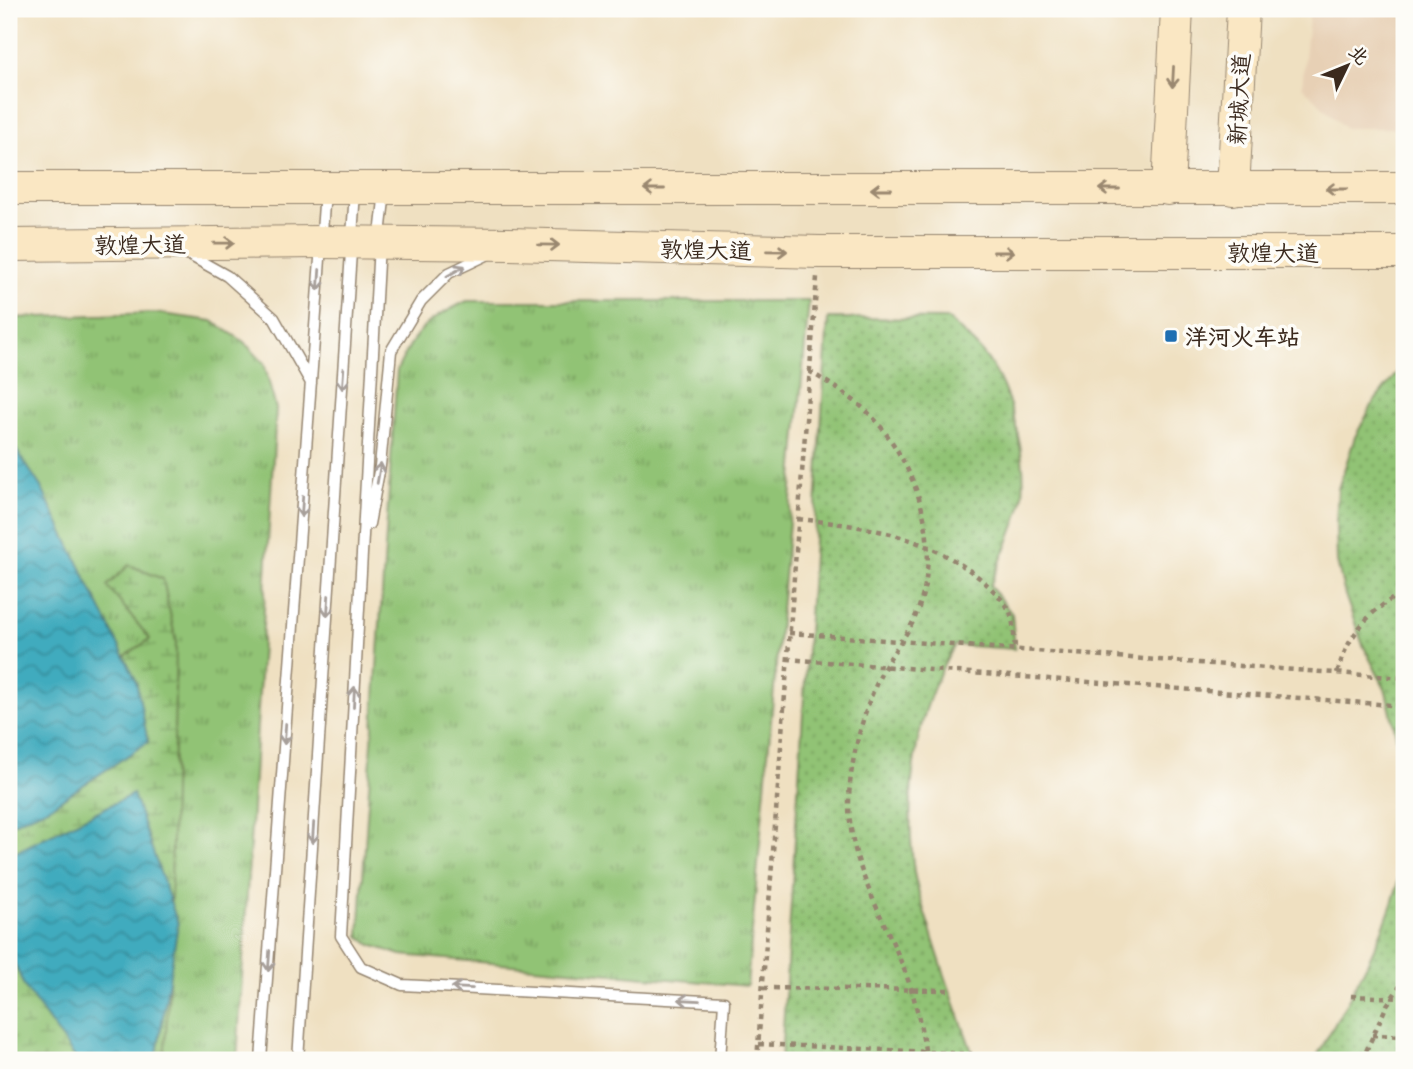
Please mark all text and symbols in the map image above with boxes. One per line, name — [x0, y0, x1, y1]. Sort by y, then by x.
north arrow — [1312, 32, 1382, 102]
text: 北 — [1344, 39, 1375, 70]
street label: 新城大道 — [1221, 52, 1255, 146]
one-way arrow — [1167, 65, 1180, 88]
one-way arrow — [642, 182, 665, 196]
one-way arrow — [870, 182, 893, 196]
one-way arrow — [1097, 182, 1120, 196]
one-way arrow — [1325, 182, 1348, 196]
street label: 敦煌大道 — [94, 228, 186, 260]
street label: 敦煌大道 — [660, 233, 752, 265]
one-way arrow — [212, 236, 235, 250]
street label: 敦煌大道 — [1227, 237, 1319, 267]
one-way arrow — [538, 238, 561, 251]
one-way arrow — [765, 244, 788, 257]
one-way arrow — [993, 245, 1016, 259]
one-way arrow — [445, 264, 465, 278]
one-way arrow — [312, 269, 325, 292]
place label: 洋河火车站 — [1185, 321, 1300, 351]
marker: 洋河火车站 — [1163, 328, 1179, 344]
one-way arrow — [336, 367, 349, 390]
one-way arrow — [373, 462, 386, 485]
one-way arrow — [295, 495, 308, 518]
one-way arrow — [321, 594, 334, 617]
one-way arrow — [348, 685, 361, 708]
one-way arrow — [278, 722, 291, 745]
one-way arrow — [306, 821, 319, 844]
one-way arrow — [262, 949, 275, 972]
one-way arrow — [451, 982, 474, 995]
one-way arrow — [678, 994, 701, 1007]

